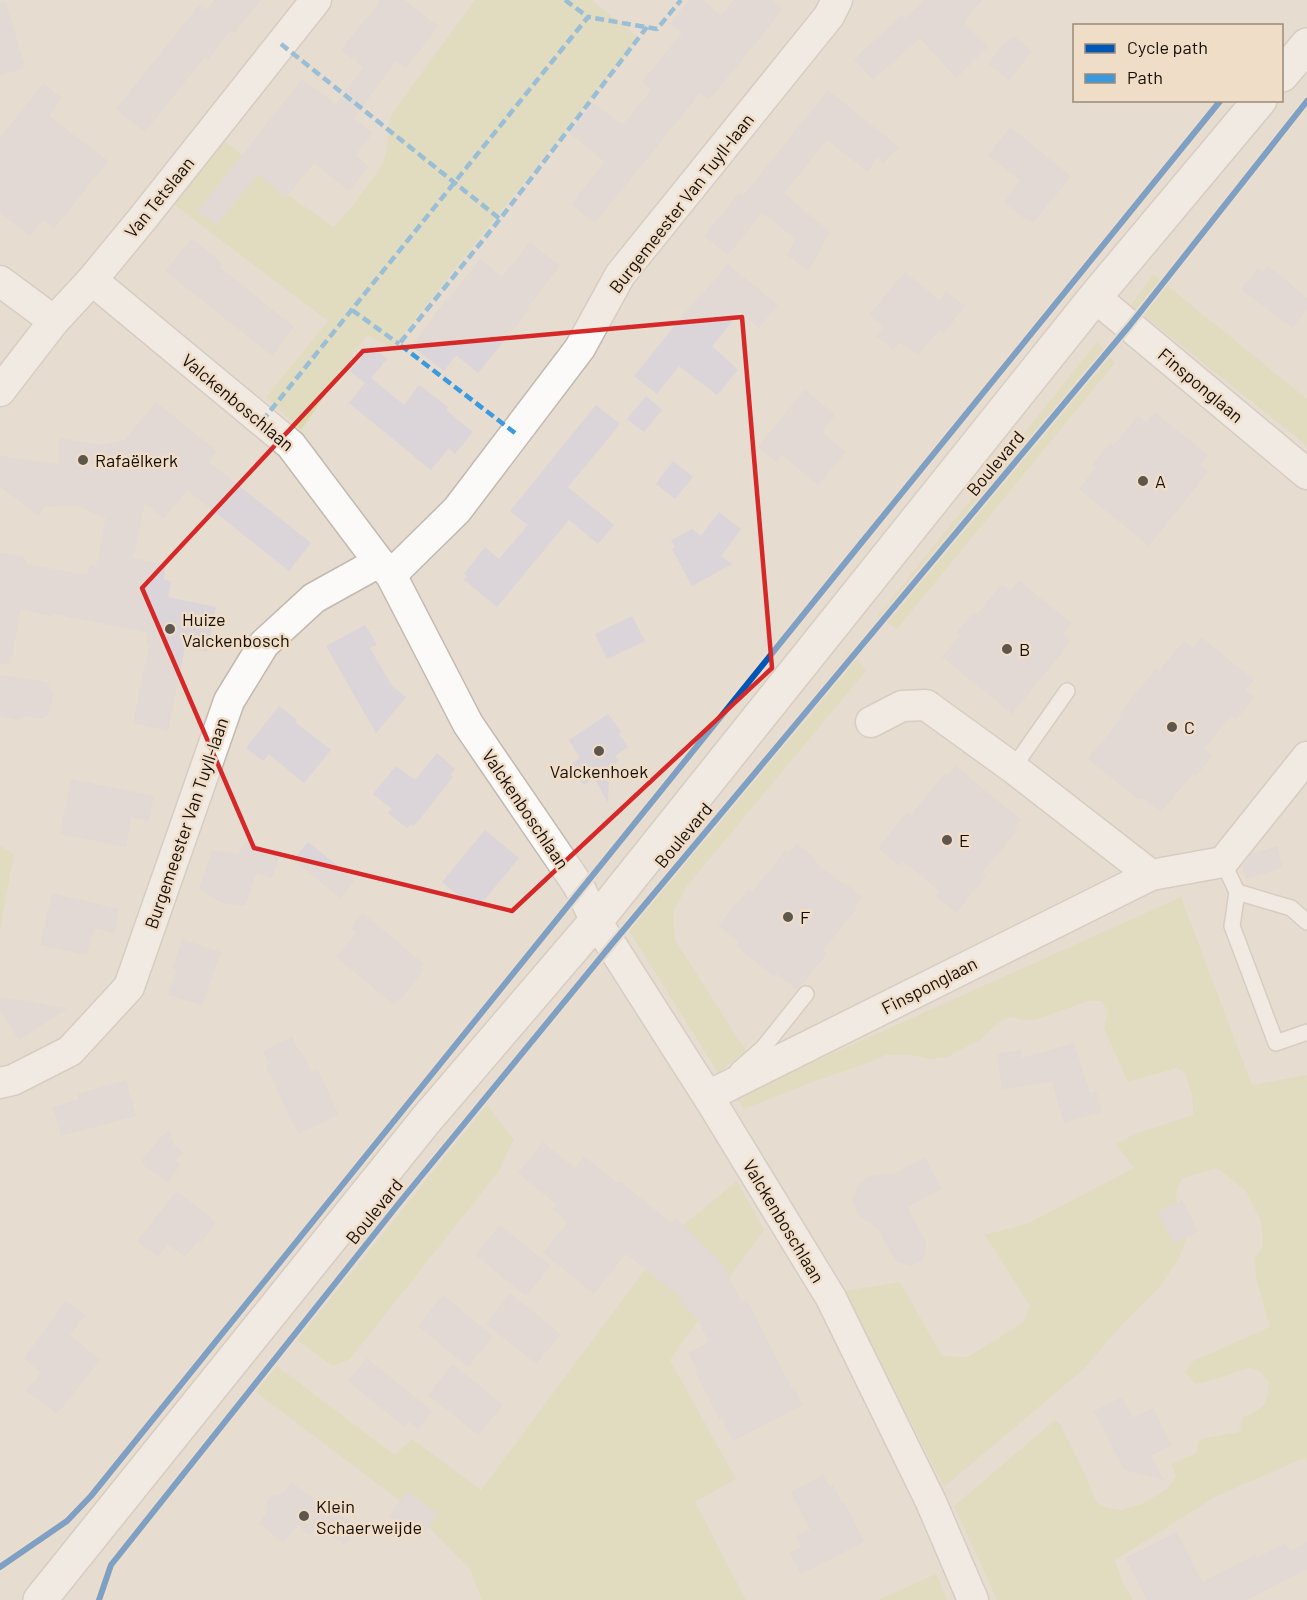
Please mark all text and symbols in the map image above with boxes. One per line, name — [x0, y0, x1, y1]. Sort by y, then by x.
legend — [1073, 24, 1283, 102]
text: Cycle path — [1127, 36, 1208, 58]
text: Path — [1127, 66, 1163, 88]
street label: Burgemeester Van Tuyll-laan — [604, 109, 758, 297]
street label: Van Tetslaan — [120, 152, 198, 242]
street label: Finsponglaan — [1154, 343, 1248, 427]
street label: Valckenboschlaan — [177, 349, 299, 455]
street label: Boulevard — [961, 426, 1029, 500]
place label: Rafaëlkerk — [95, 449, 178, 471]
marker: Rafaëlkerk — [76, 453, 90, 467]
place label: A — [1155, 470, 1166, 492]
marker: A — [1136, 474, 1150, 488]
place label: Huize Valckenbosch — [182, 608, 290, 651]
marker: Huize Valckenbosch — [163, 622, 177, 636]
place label: B — [1019, 638, 1030, 660]
marker: B — [1000, 642, 1014, 656]
street label: Burgemeester Van Tuyll-laan — [139, 714, 233, 932]
place label: C — [1184, 716, 1195, 738]
marker: C — [1165, 720, 1179, 734]
marker: Valckenhoek — [592, 744, 606, 758]
street label: Valckenboschlaan — [478, 745, 574, 873]
place label: Valckenhoek — [550, 760, 648, 782]
street label: Boulevard — [649, 798, 717, 872]
place label: E — [959, 829, 970, 851]
marker: E — [940, 833, 954, 847]
place label: F — [800, 906, 810, 928]
marker: F — [781, 910, 795, 924]
street label: Finsponglaan — [878, 952, 980, 1018]
street label: Valckenboschlaan — [739, 1155, 829, 1287]
street label: Boulevard — [341, 1174, 407, 1248]
place label: Klein Schaerweijde — [316, 1495, 422, 1538]
marker: Klein Schaerweijde — [297, 1509, 311, 1523]

